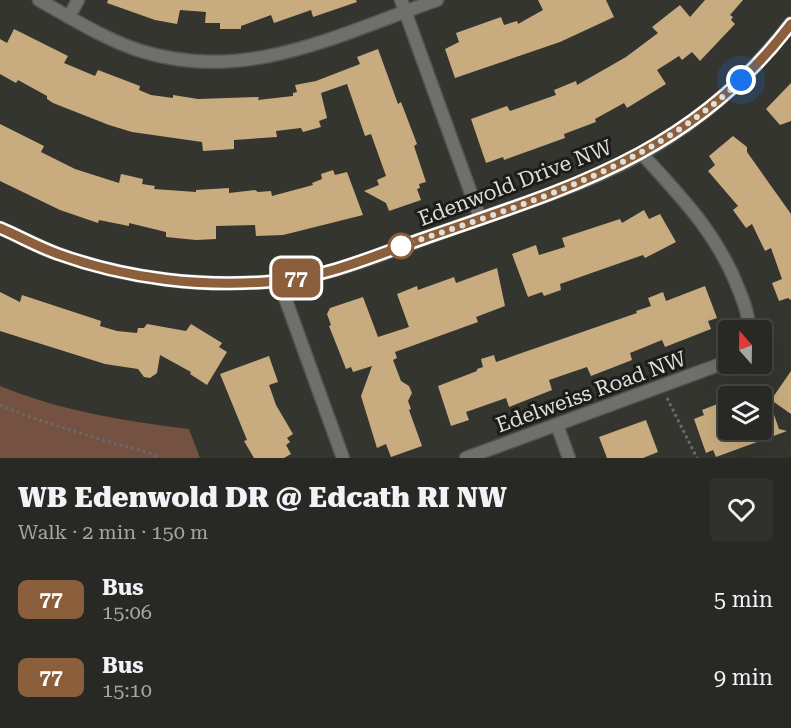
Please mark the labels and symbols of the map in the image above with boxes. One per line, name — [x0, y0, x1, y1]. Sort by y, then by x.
your location — [726, 65, 756, 95]
street label: Edenwold Drive NW — [415, 135, 616, 231]
unlabelled marker — [388, 233, 414, 259]
line badge: 77 — [269, 258, 323, 298]
north arrow — [718, 320, 772, 374]
street label: Edelweiss Road NW — [493, 346, 690, 438]

